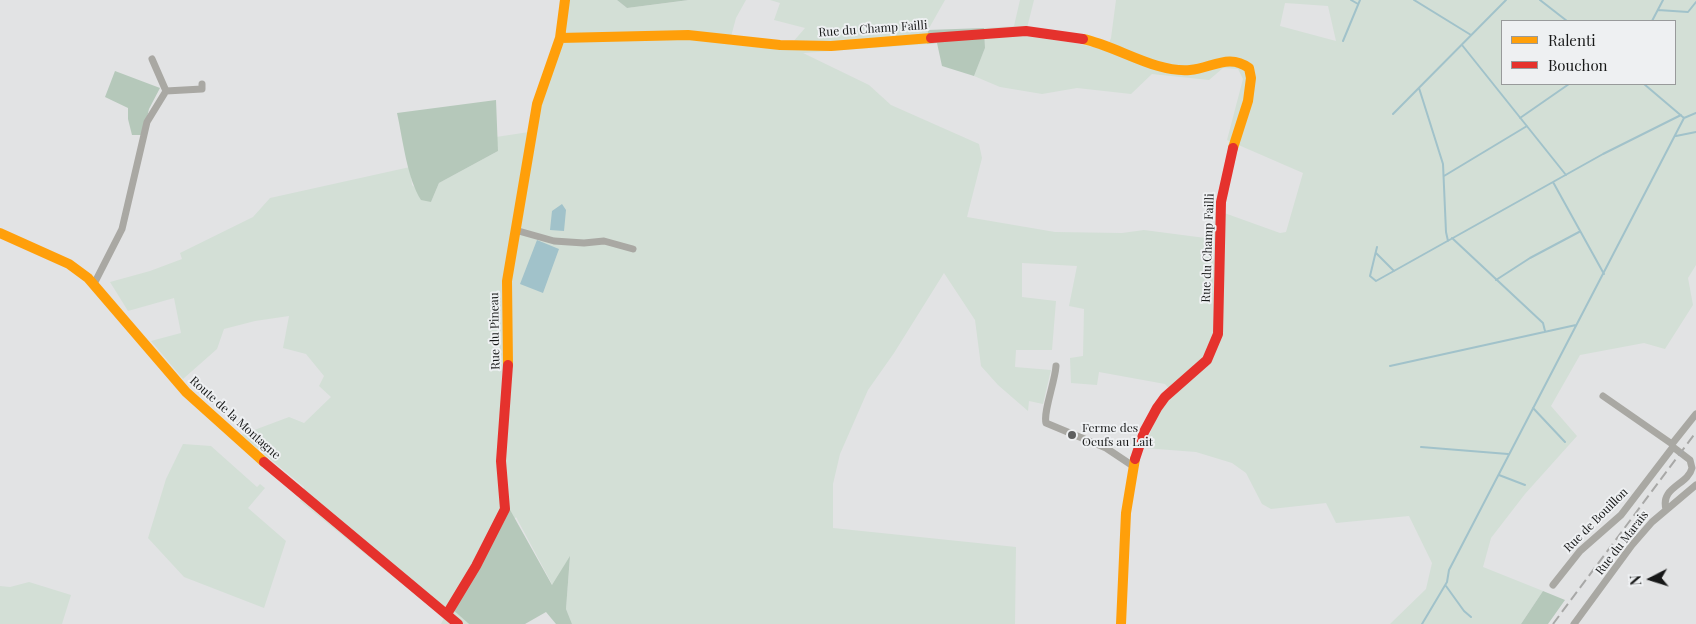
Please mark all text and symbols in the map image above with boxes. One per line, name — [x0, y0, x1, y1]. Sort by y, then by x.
street label: Rue du Champ Failli — [818, 18, 928, 40]
legend — [1501, 20, 1676, 85]
text: Ralenti — [1548, 30, 1596, 50]
text: Bouchon — [1548, 55, 1608, 75]
street label: Rue du Champ Failli — [1199, 193, 1217, 303]
street label: Rue du Pineau — [487, 292, 503, 370]
street label: Route de la Montagne — [187, 374, 283, 462]
place label: Ferme des Oeufs au Lait — [1082, 421, 1153, 449]
marker: Ferme des Oeufs au Lait — [1066, 429, 1078, 441]
street label: Rue de Bouillon — [1561, 485, 1631, 555]
street label: Rue du Marais — [1593, 508, 1651, 578]
north arrow — [1626, 554, 1676, 604]
text: N — [1626, 574, 1645, 586]

